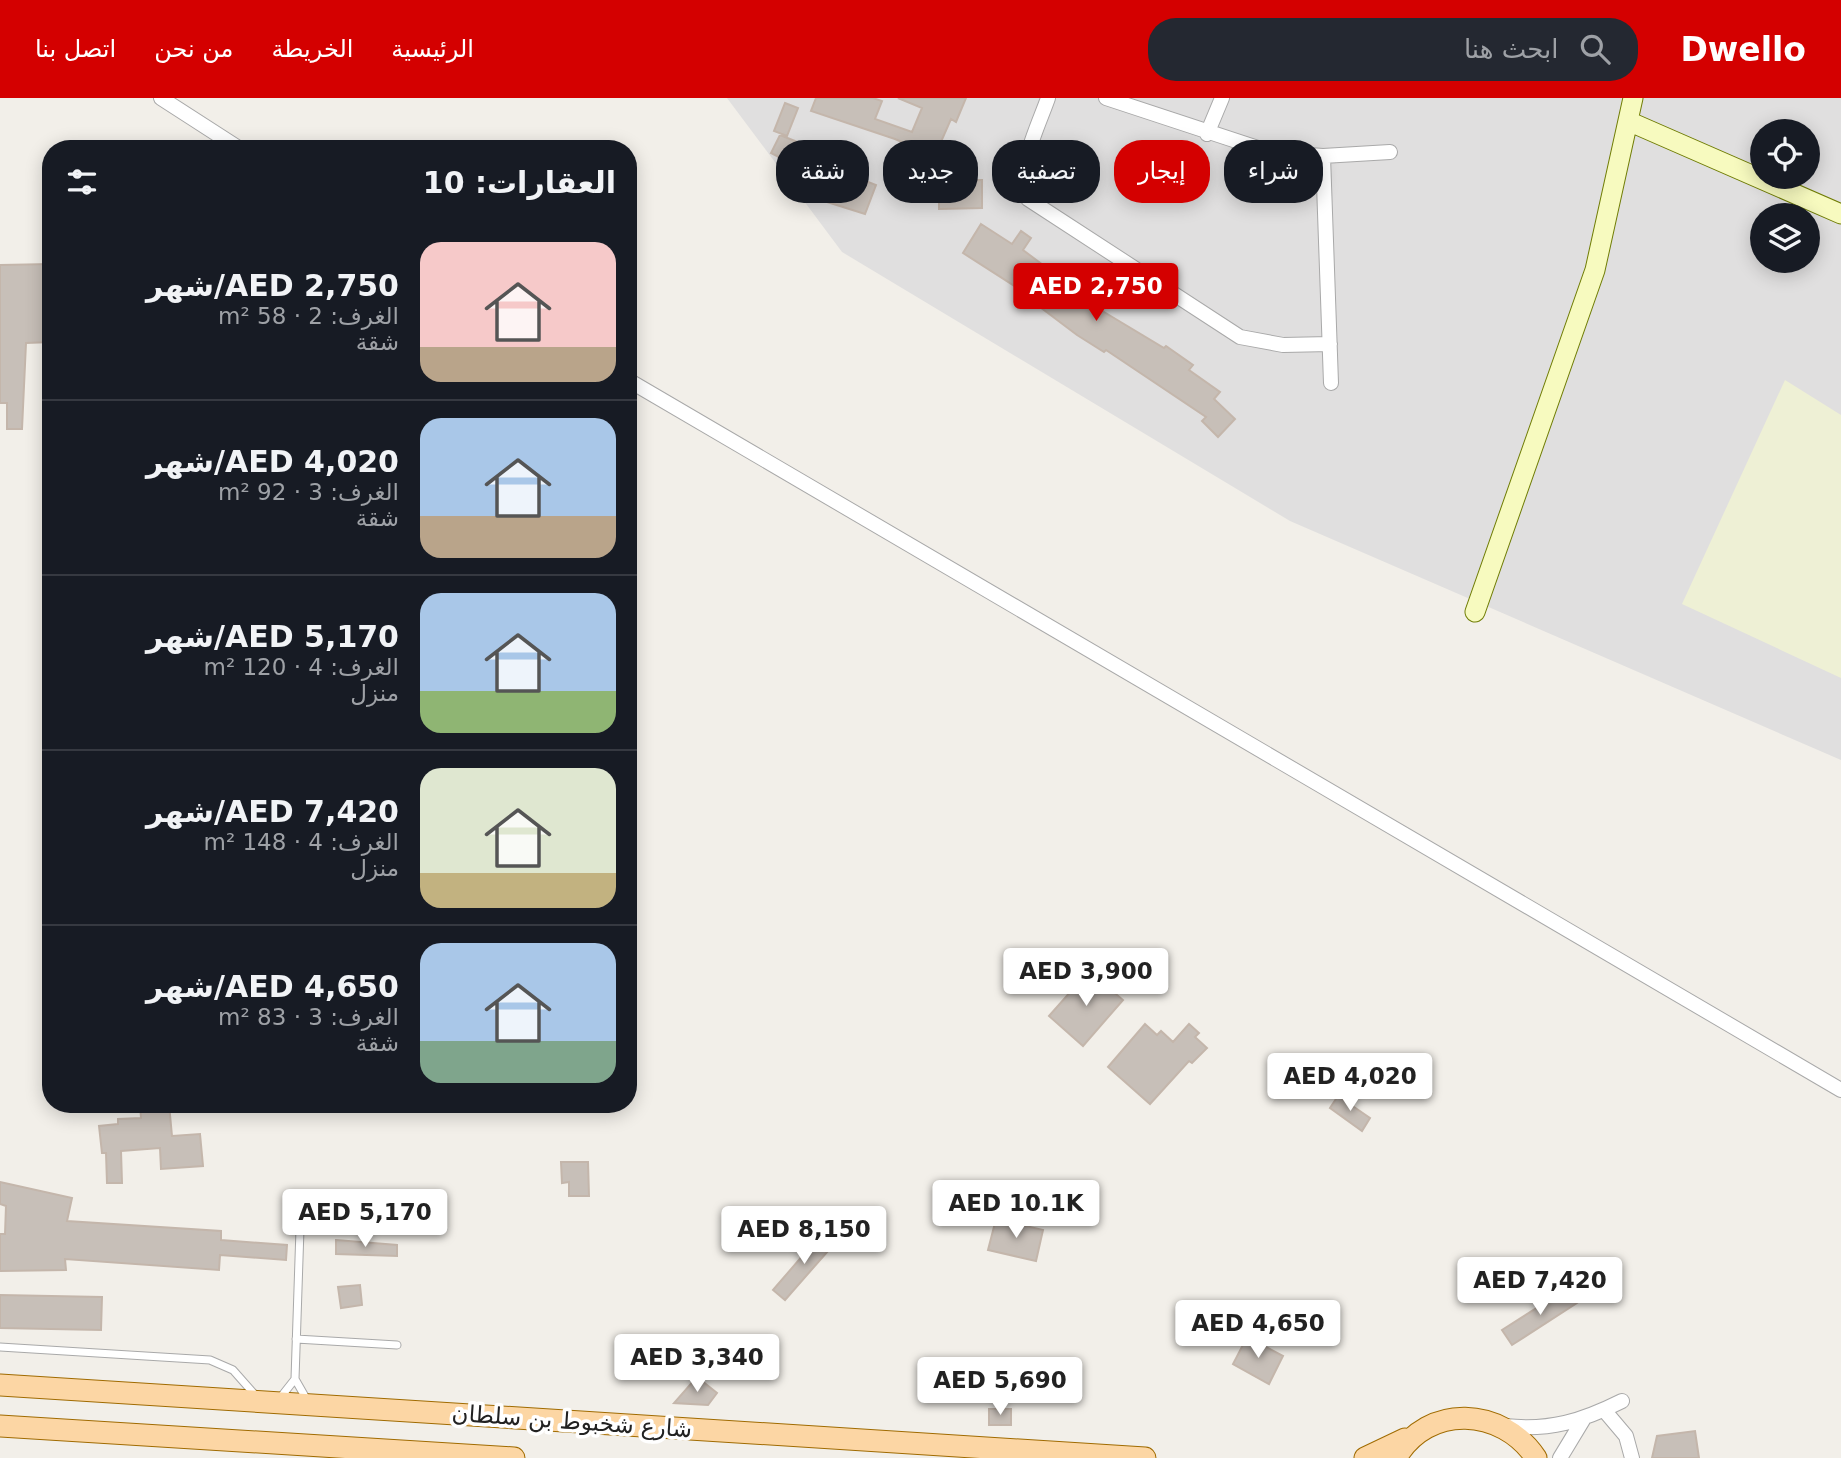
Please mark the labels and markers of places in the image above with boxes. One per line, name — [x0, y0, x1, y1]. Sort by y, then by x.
pin: AED 2,750 — [1016, 264, 1176, 323]
pin: AED 3,900 — [1006, 948, 1166, 1008]
pin: AED 4,020 — [1270, 1054, 1430, 1113]
pin: AED 10.1K — [936, 1180, 1096, 1240]
pin: AED 5,170 — [285, 1190, 445, 1249]
pin: AED 8,150 — [724, 1206, 884, 1266]
pin: AED 7,420 — [1460, 1258, 1620, 1317]
pin: AED 4,650 — [1178, 1300, 1338, 1360]
pin: AED 3,340 — [617, 1334, 777, 1394]
pin: AED 5,690 — [920, 1358, 1080, 1417]

